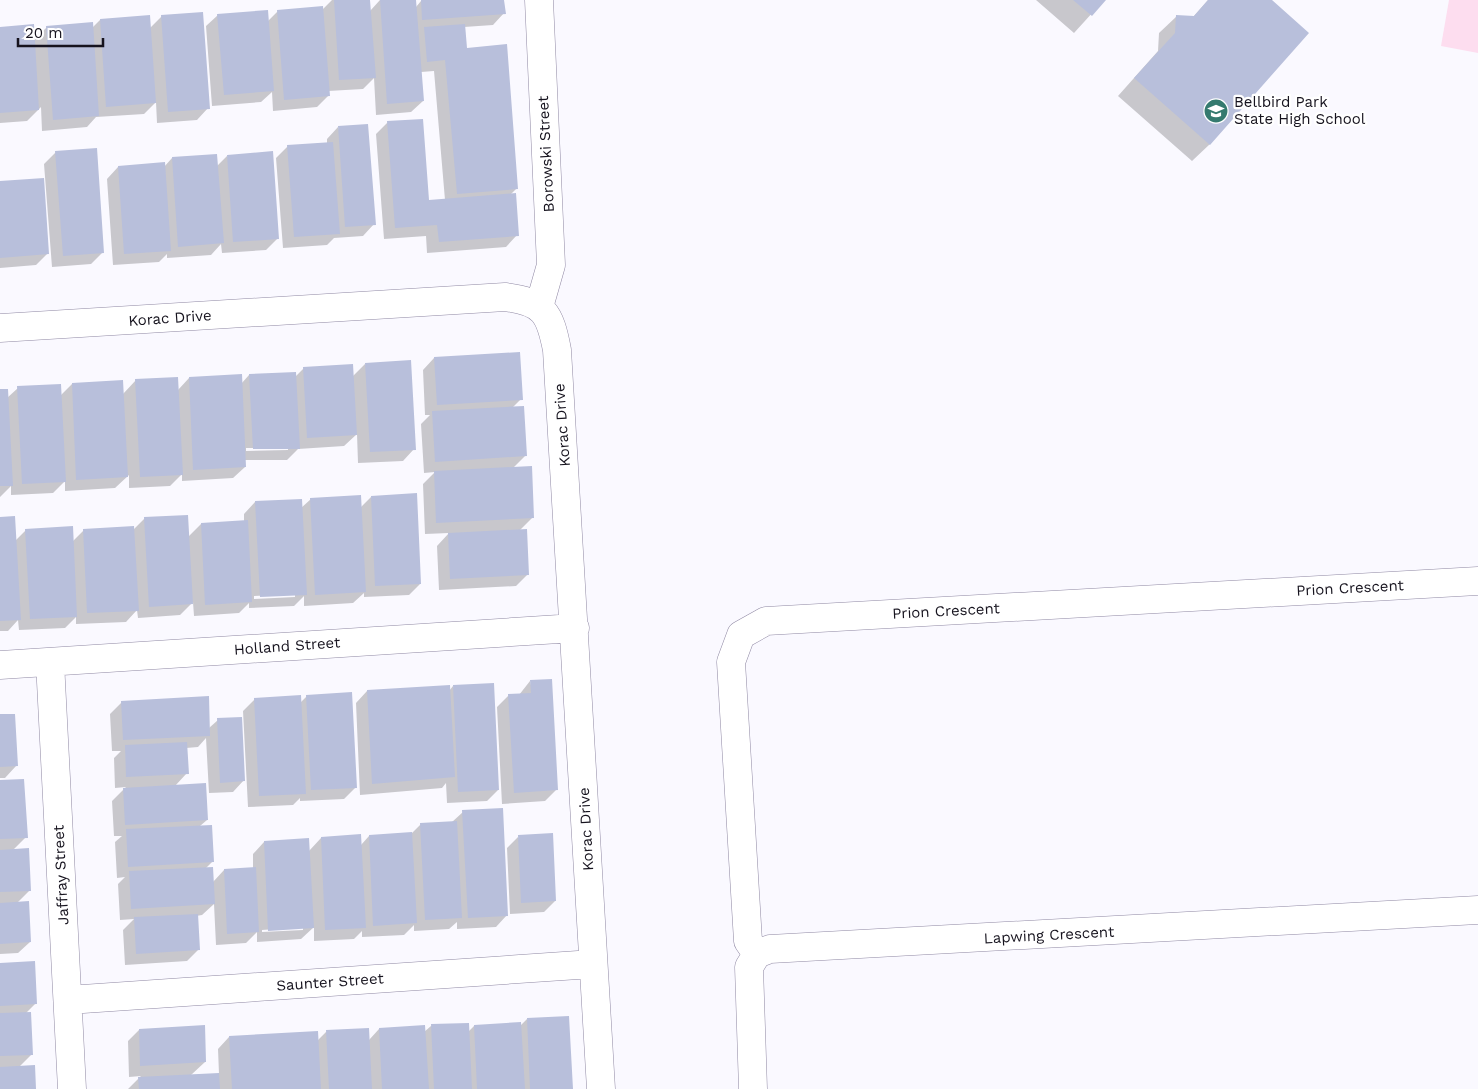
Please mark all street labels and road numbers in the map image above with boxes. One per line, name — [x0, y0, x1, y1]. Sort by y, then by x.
street label: Borowski Street — [534, 95, 558, 213]
street label: Korac Drive — [128, 306, 212, 330]
street label: Korac Drive — [550, 383, 574, 467]
street label: Prion Crescent — [1296, 576, 1405, 600]
street label: Prion Crescent — [892, 599, 1001, 623]
street label: Holland Street — [233, 633, 341, 659]
street label: Korac Drive — [575, 787, 597, 871]
street label: Jaffray Street — [49, 824, 73, 925]
street label: Lapwing Crescent — [983, 923, 1115, 947]
street label: Saunter Street — [276, 969, 385, 995]

